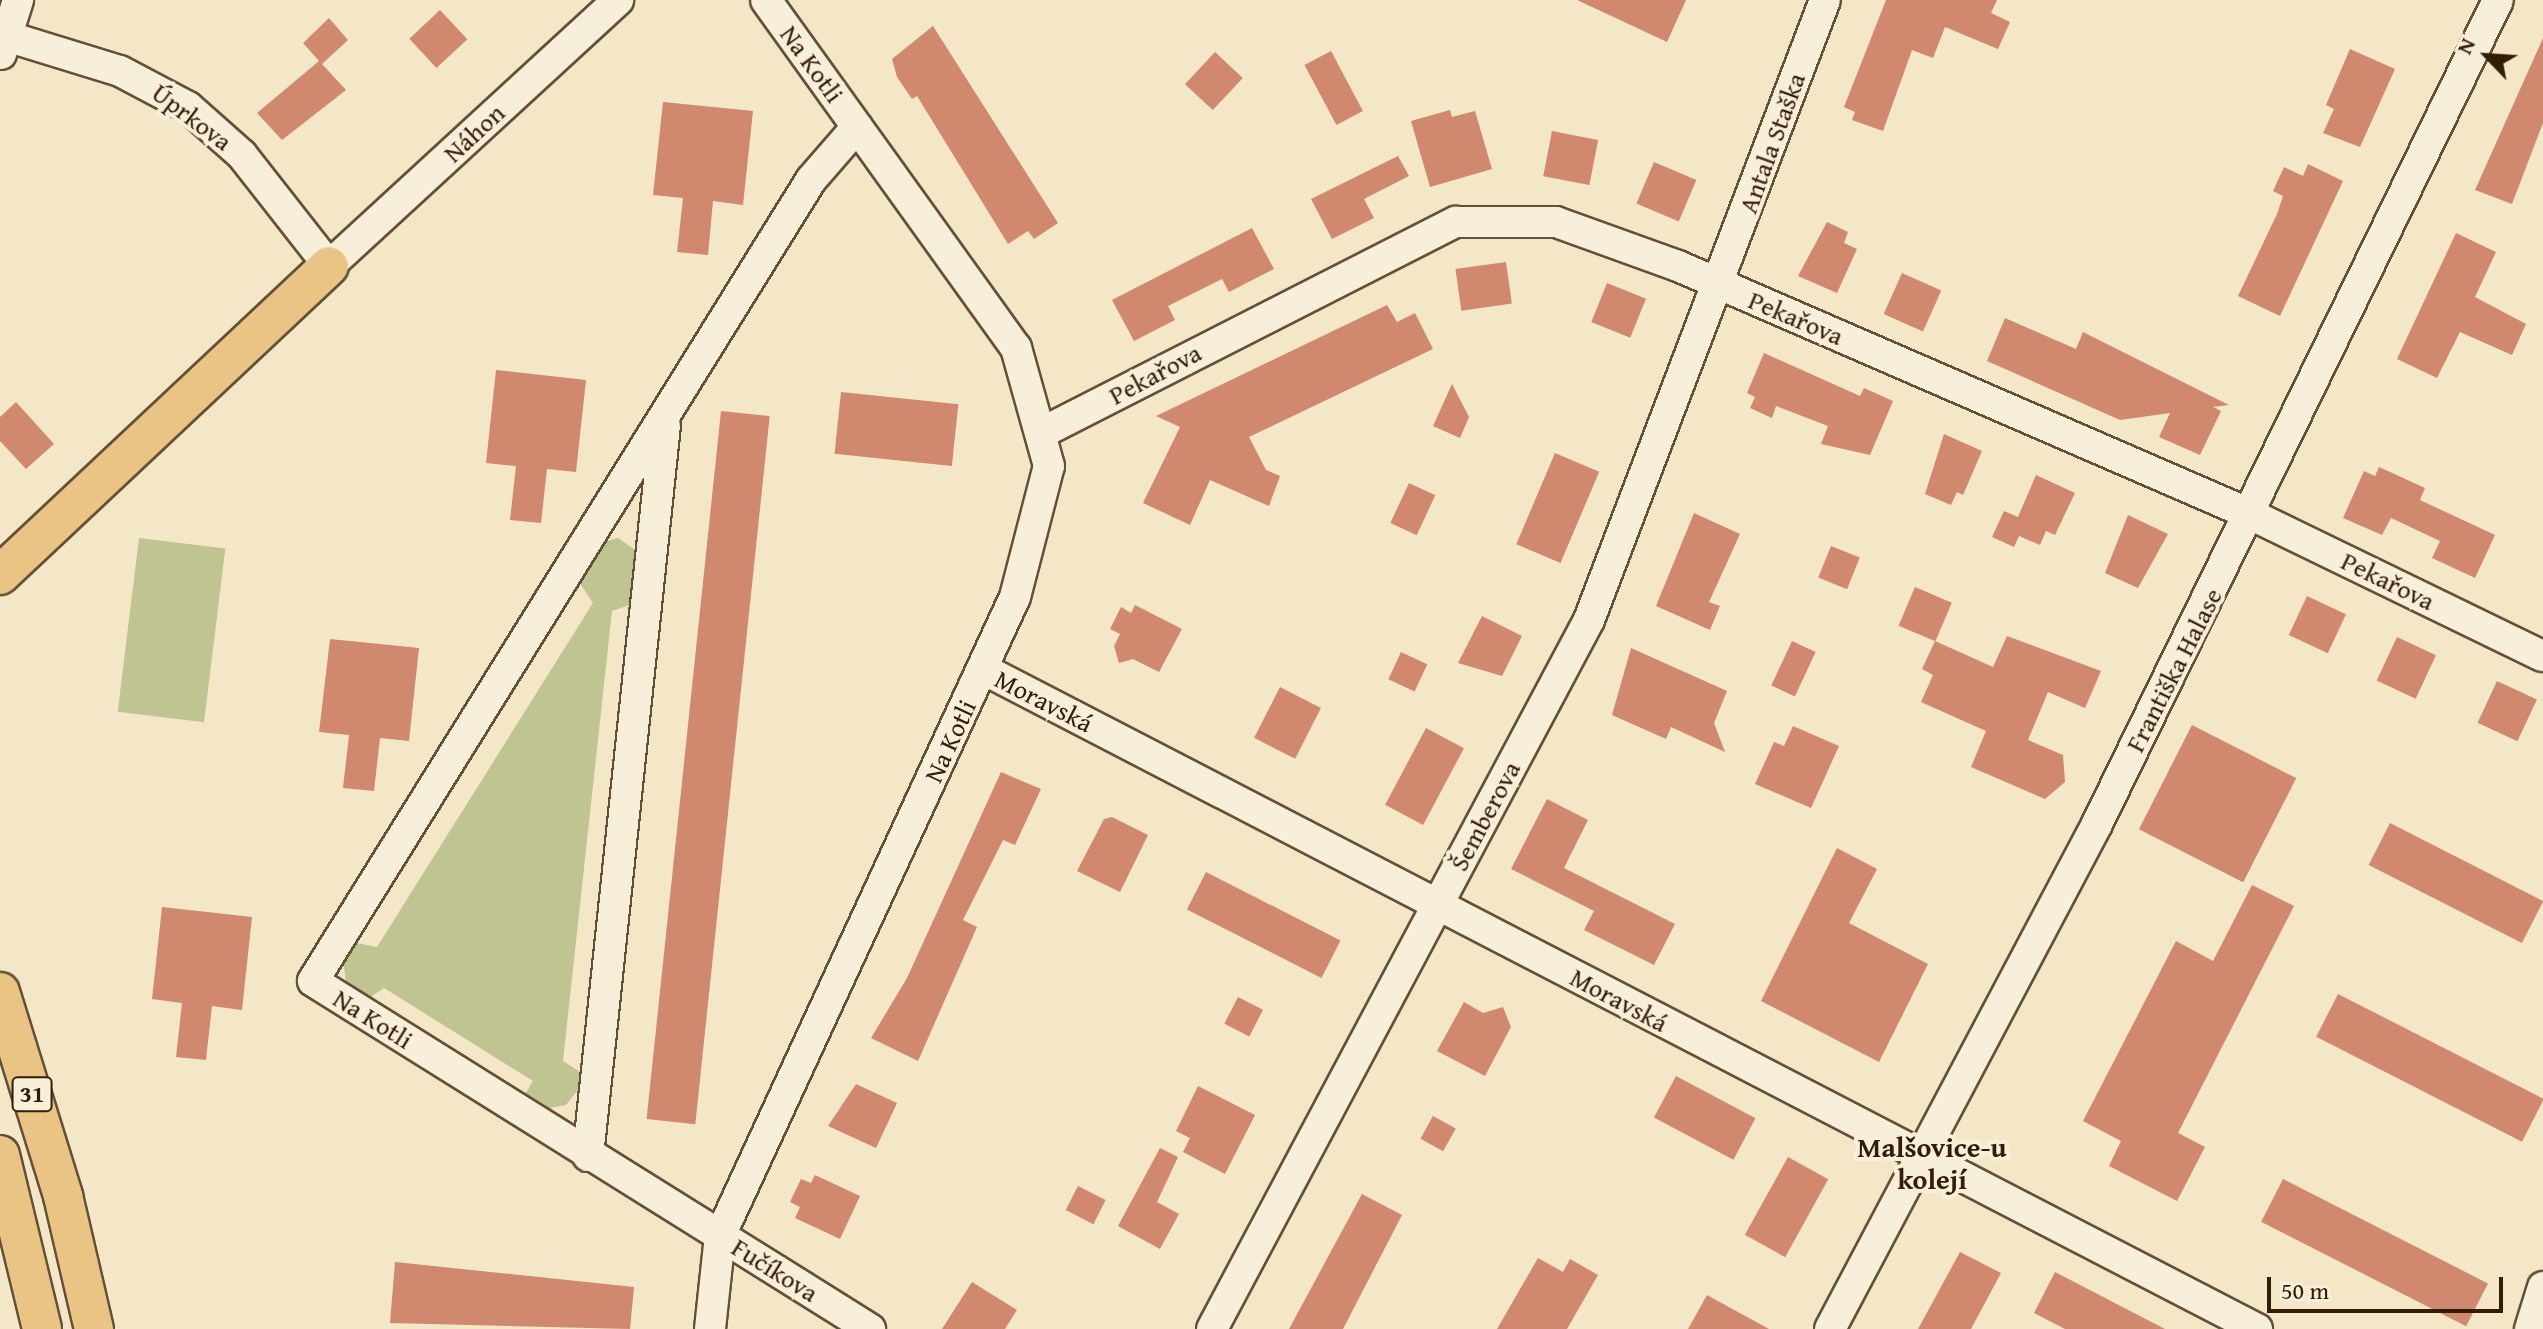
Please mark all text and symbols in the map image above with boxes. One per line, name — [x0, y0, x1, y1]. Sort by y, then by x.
north arrow — [2447, 16, 2527, 96]
street label: Na Kotli — [774, 19, 850, 109]
text: N — [2448, 32, 2483, 59]
street label: Antala Staška — [1732, 69, 1812, 217]
street label: Úprkova — [146, 77, 238, 157]
street label: Náhon — [437, 97, 511, 169]
street label: Pekařova — [1744, 284, 1848, 352]
street label: Pekařova — [1104, 337, 1206, 411]
street label: Pekařova — [2336, 545, 2440, 617]
street label: Františka Halase — [2119, 583, 2229, 757]
street label: Moravská — [990, 663, 1098, 739]
street label: Na Kotli — [917, 695, 983, 787]
street label: Šemberova — [1443, 756, 1527, 876]
street label: Moravská — [1565, 961, 1673, 1039]
street label: Na Kotli — [328, 983, 418, 1055]
road number: 31 — [10, 1074, 54, 1114]
district label: Malšovice-u kolejí — [1857, 1130, 2007, 1196]
street label: Fučíkova — [726, 1231, 824, 1309]
scale bar — [2271, 1261, 2507, 1311]
text: 50 m — [2281, 1273, 2329, 1308]

